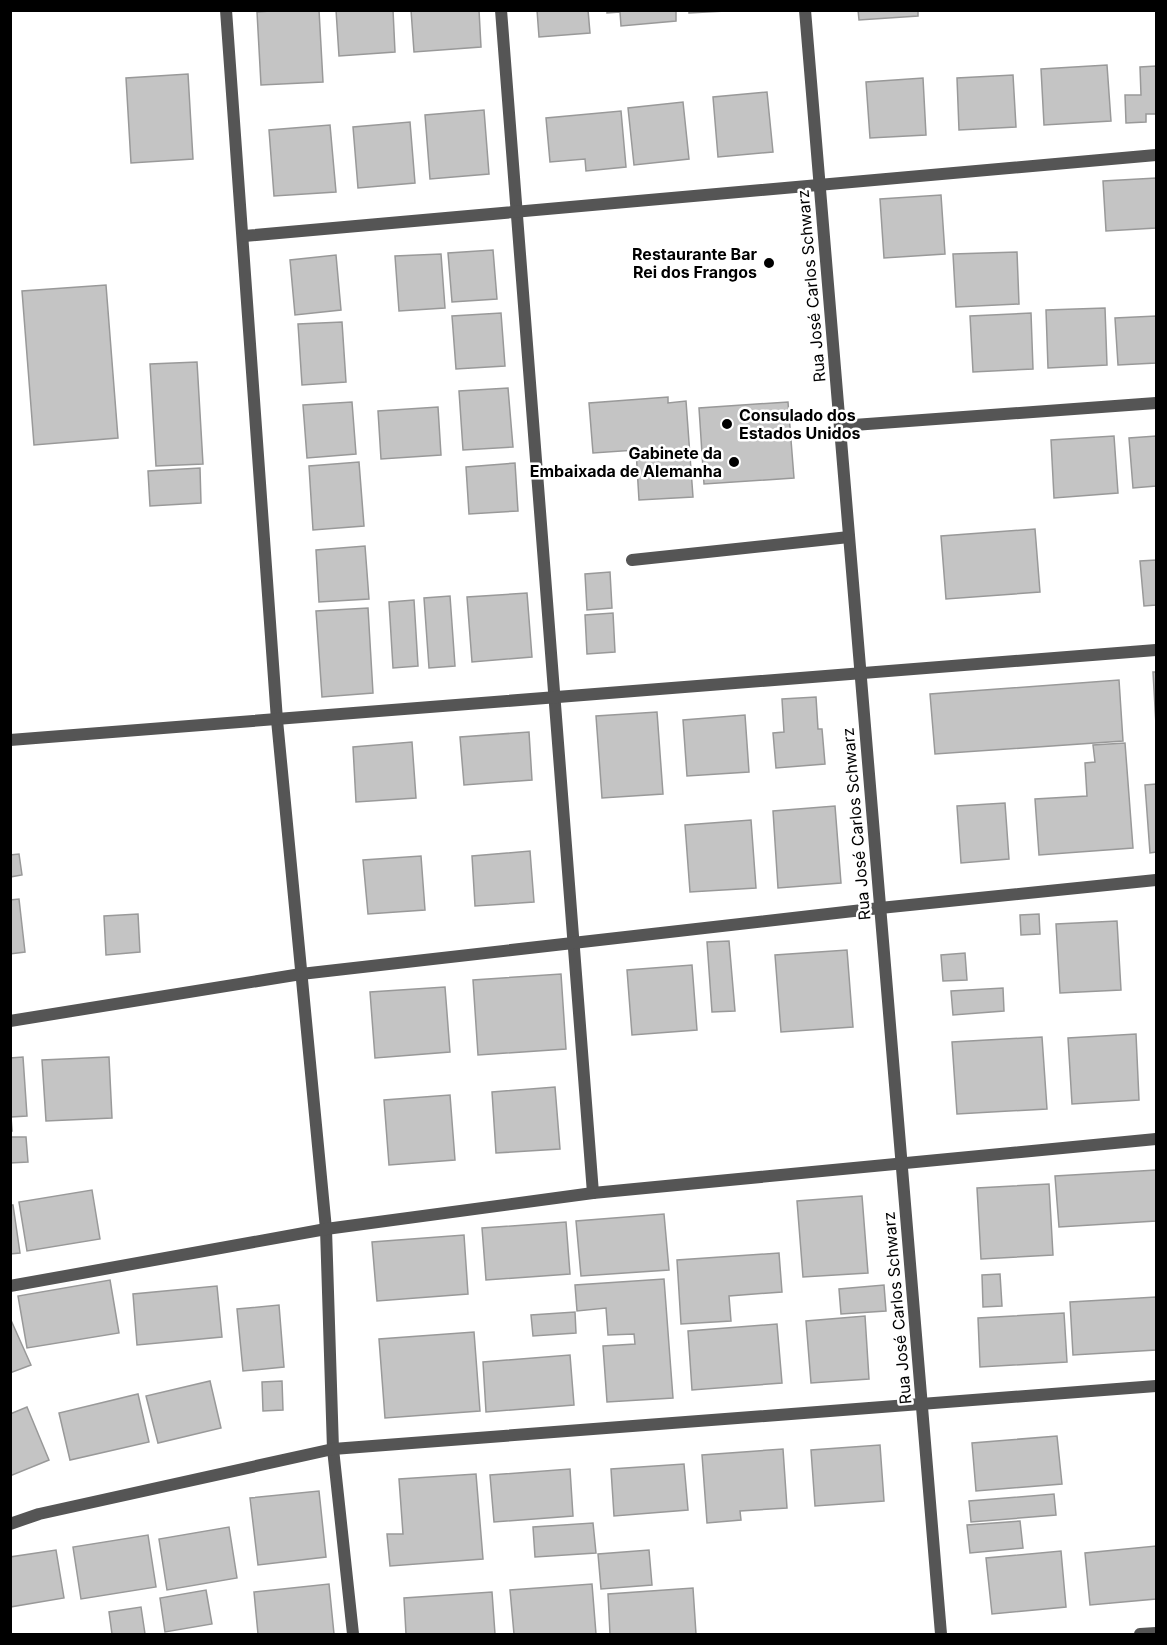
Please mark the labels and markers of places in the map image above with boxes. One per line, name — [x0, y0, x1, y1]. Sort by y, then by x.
place label: Restaurante Bar Rei dos Frangos — [632, 244, 757, 282]
marker: Restaurante Bar Rei dos Frangos — [762, 256, 776, 270]
place label: Consulado dos Estados Unidos — [739, 405, 860, 443]
marker: Consulado dos Estados Unidos — [720, 417, 734, 431]
place label: Gabinete da Embaixada de Alemanha — [530, 443, 722, 481]
marker: Gabinete da Embaixada de Alemanha — [727, 455, 741, 469]

